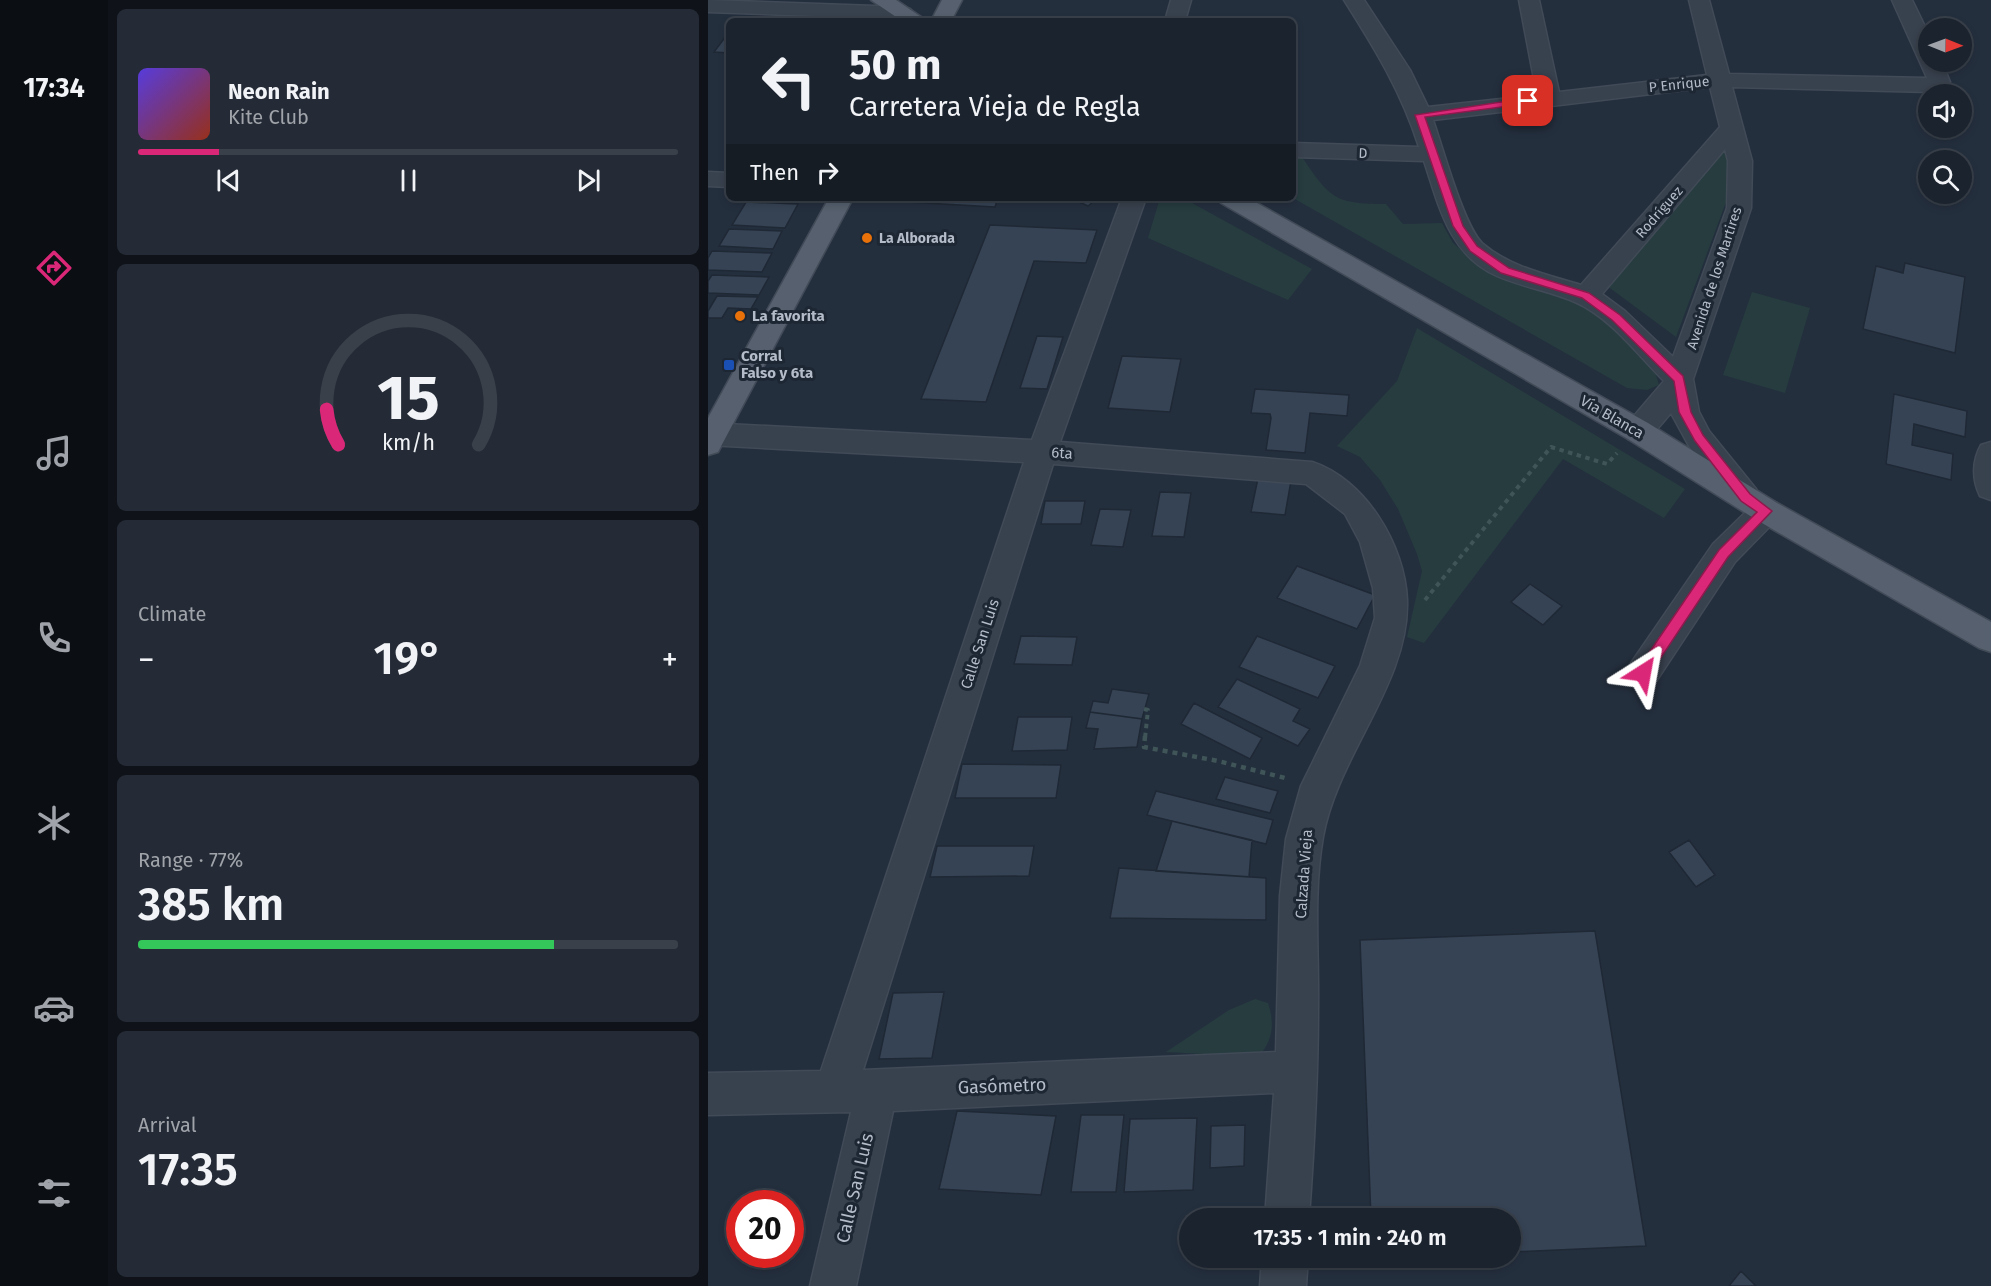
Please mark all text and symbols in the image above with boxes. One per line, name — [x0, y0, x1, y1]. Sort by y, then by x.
north arrow — [1918, 18, 1972, 72]
map controls — [1918, 18, 1972, 204]
text: 50 m — [849, 40, 942, 90]
icon: left — [750, 42, 828, 120]
text: 17:34 — [23, 72, 85, 104]
street label: P Enrique — [1648, 73, 1710, 96]
pin — [1502, 75, 1553, 126]
text: Neon Rain — [228, 78, 330, 105]
icon: arrive — [1511, 84, 1544, 117]
button: sound — [1918, 84, 1972, 138]
text: Carretera Vieja de Regla — [849, 91, 1141, 123]
text: Kite Club — [228, 105, 309, 129]
street label: D — [1358, 145, 1368, 162]
button: search — [1918, 150, 1972, 204]
icon: right — [811, 156, 844, 189]
text: Then — [750, 159, 799, 186]
icon: previous — [212, 164, 245, 197]
icon: pause — [392, 164, 425, 197]
icon: next — [572, 164, 605, 197]
street label: Rodríguez — [1632, 183, 1686, 242]
street label: Avenida de los Martires — [1683, 204, 1746, 351]
place label: La Alborada — [879, 230, 955, 247]
marker: La Alborada — [860, 231, 874, 245]
icon: directions — [33, 247, 75, 289]
place label: La favorita — [752, 307, 825, 325]
marker: La favorita — [733, 309, 747, 323]
place label: Corral Falso y 6ta — [741, 347, 813, 382]
marker: Corral Falso y 6ta — [722, 358, 736, 372]
text: 15 — [377, 361, 439, 436]
street label: Vía Blanca — [1577, 392, 1647, 442]
text: km/h — [381, 430, 435, 456]
icon: music — [33, 432, 75, 474]
street label: 6ta — [1051, 443, 1073, 463]
street label: Calle San Luis — [957, 597, 1003, 691]
text: Climate — [138, 602, 206, 626]
icon: phone — [33, 617, 75, 659]
text: 19° — [374, 632, 442, 686]
text: − — [138, 640, 155, 680]
text: + — [662, 640, 678, 680]
position arrow — [1611, 641, 1675, 705]
icon: climate — [33, 802, 75, 844]
street label: Calzada Vieja — [1292, 829, 1316, 919]
text: Range · 77% — [138, 848, 243, 872]
text: 385 km — [138, 878, 284, 932]
icon: car — [33, 987, 75, 1029]
street label: Gasómetro — [957, 1073, 1047, 1099]
text: Arrival — [138, 1113, 197, 1137]
street label: Calle San Luis — [832, 1131, 878, 1245]
text: 17:35 — [138, 1143, 238, 1197]
icon: filters — [33, 1172, 75, 1214]
speed limit sign: 20 — [726, 1190, 804, 1268]
text: 17:35 · 1 min · 240 m — [1253, 1224, 1447, 1251]

